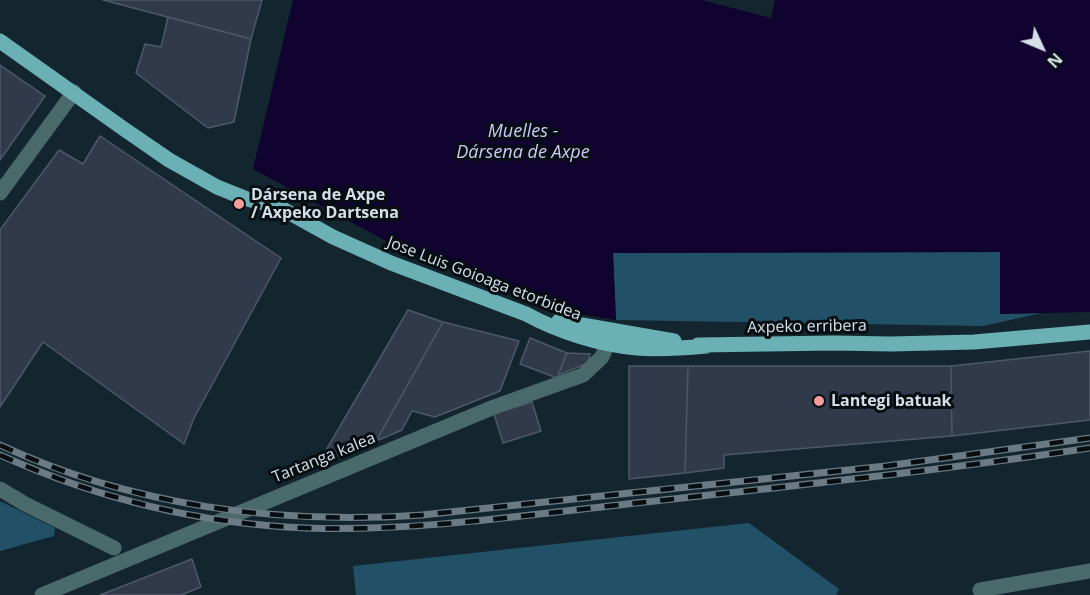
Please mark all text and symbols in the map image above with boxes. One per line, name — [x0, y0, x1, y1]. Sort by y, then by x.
north arrow — [1012, 18, 1072, 78]
text: N — [1043, 48, 1067, 73]
water label: Muelles - Dársena de Axpe — [456, 121, 590, 164]
place label: Dársena de Axpe / Axpeko Dartsena — [251, 185, 399, 223]
marker: Dársena de Axpe / Axpeko Dartsena — [232, 197, 246, 211]
street label: Jose Luis Goioaga etorbidea — [384, 233, 584, 325]
street label: Axpeko erribera — [747, 316, 867, 338]
place label: Lantegi batuak — [831, 391, 952, 411]
marker: Lantegi batuak — [812, 394, 826, 408]
street label: Tartanga kalea — [270, 429, 378, 487]

